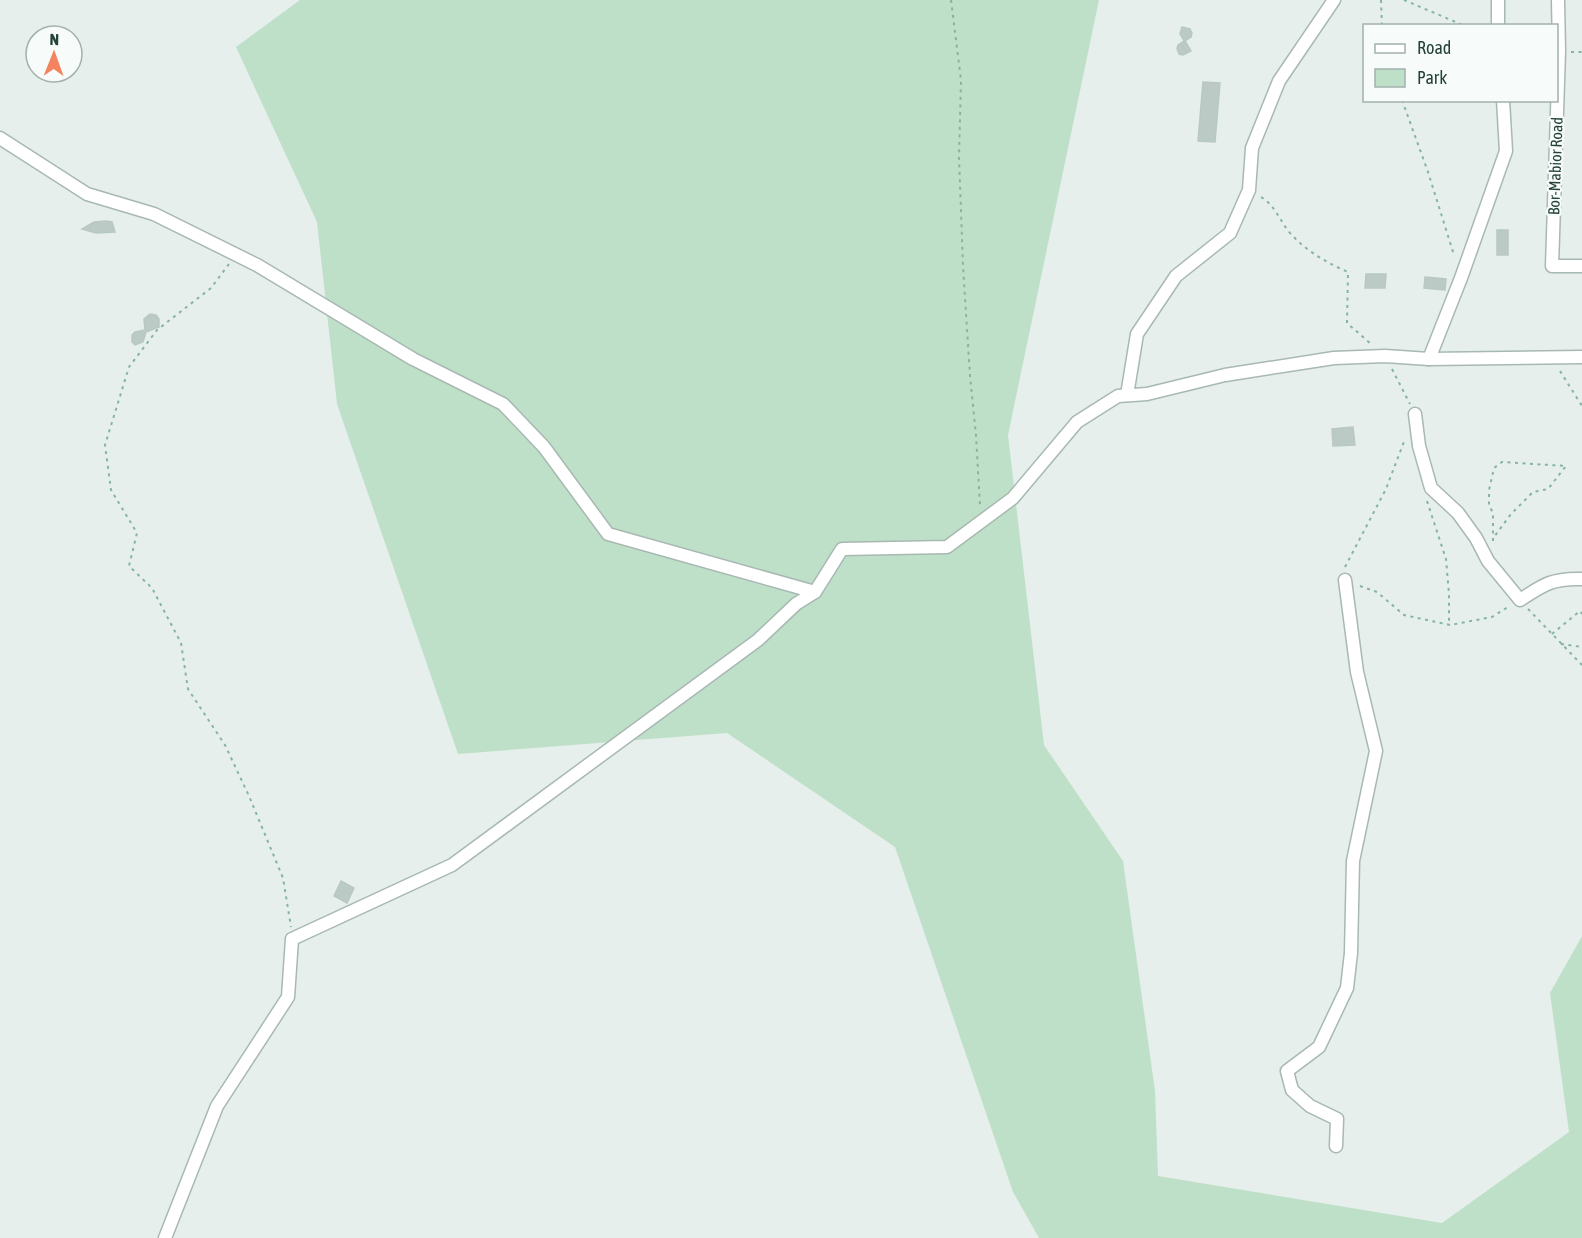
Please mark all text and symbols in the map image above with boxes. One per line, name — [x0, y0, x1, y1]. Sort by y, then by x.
north arrow — [24, 24, 84, 84]
legend — [1363, 24, 1558, 102]
text: N — [49, 30, 59, 48]
text: Road — [1417, 37, 1451, 58]
text: Park — [1417, 67, 1447, 88]
street label: Bor-Mabior Road — [1544, 117, 1566, 215]

